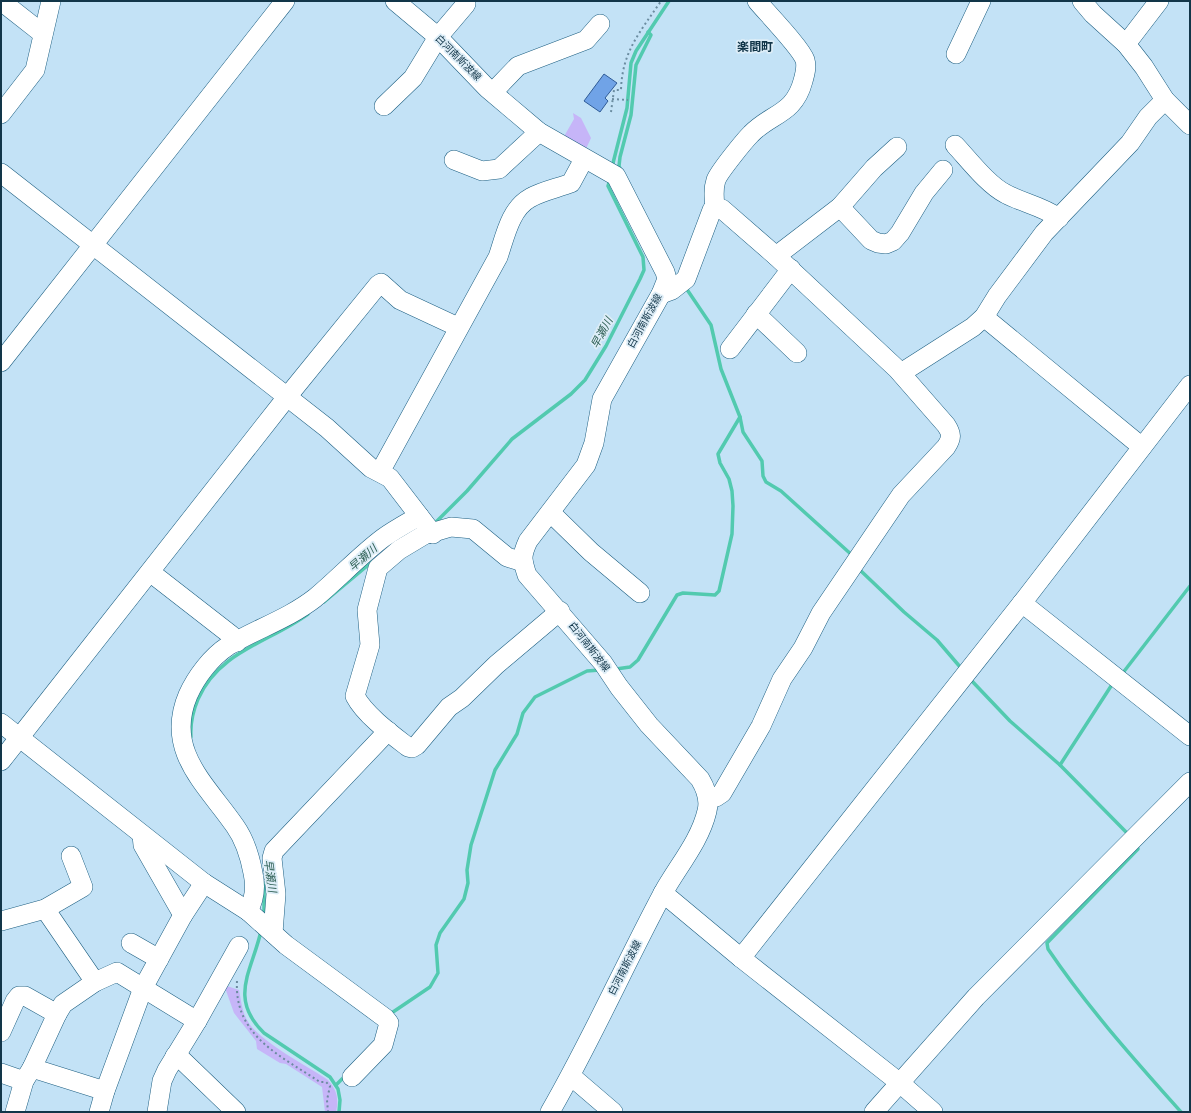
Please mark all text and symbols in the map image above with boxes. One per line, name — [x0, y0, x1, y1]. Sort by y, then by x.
street label: 白河南斯波線 — [433, 33, 483, 83]
district label: 楽間町 — [737, 40, 773, 54]
street label: 白河南斯波線 — [625, 292, 665, 350]
water label: 早瀬川 — [589, 314, 616, 351]
water label: 早瀬川 — [346, 542, 380, 574]
street label: 白河南斯波線 — [566, 620, 612, 674]
water label: 早瀬川 — [261, 859, 279, 894]
street label: 白河南斯波線 — [606, 939, 644, 997]

